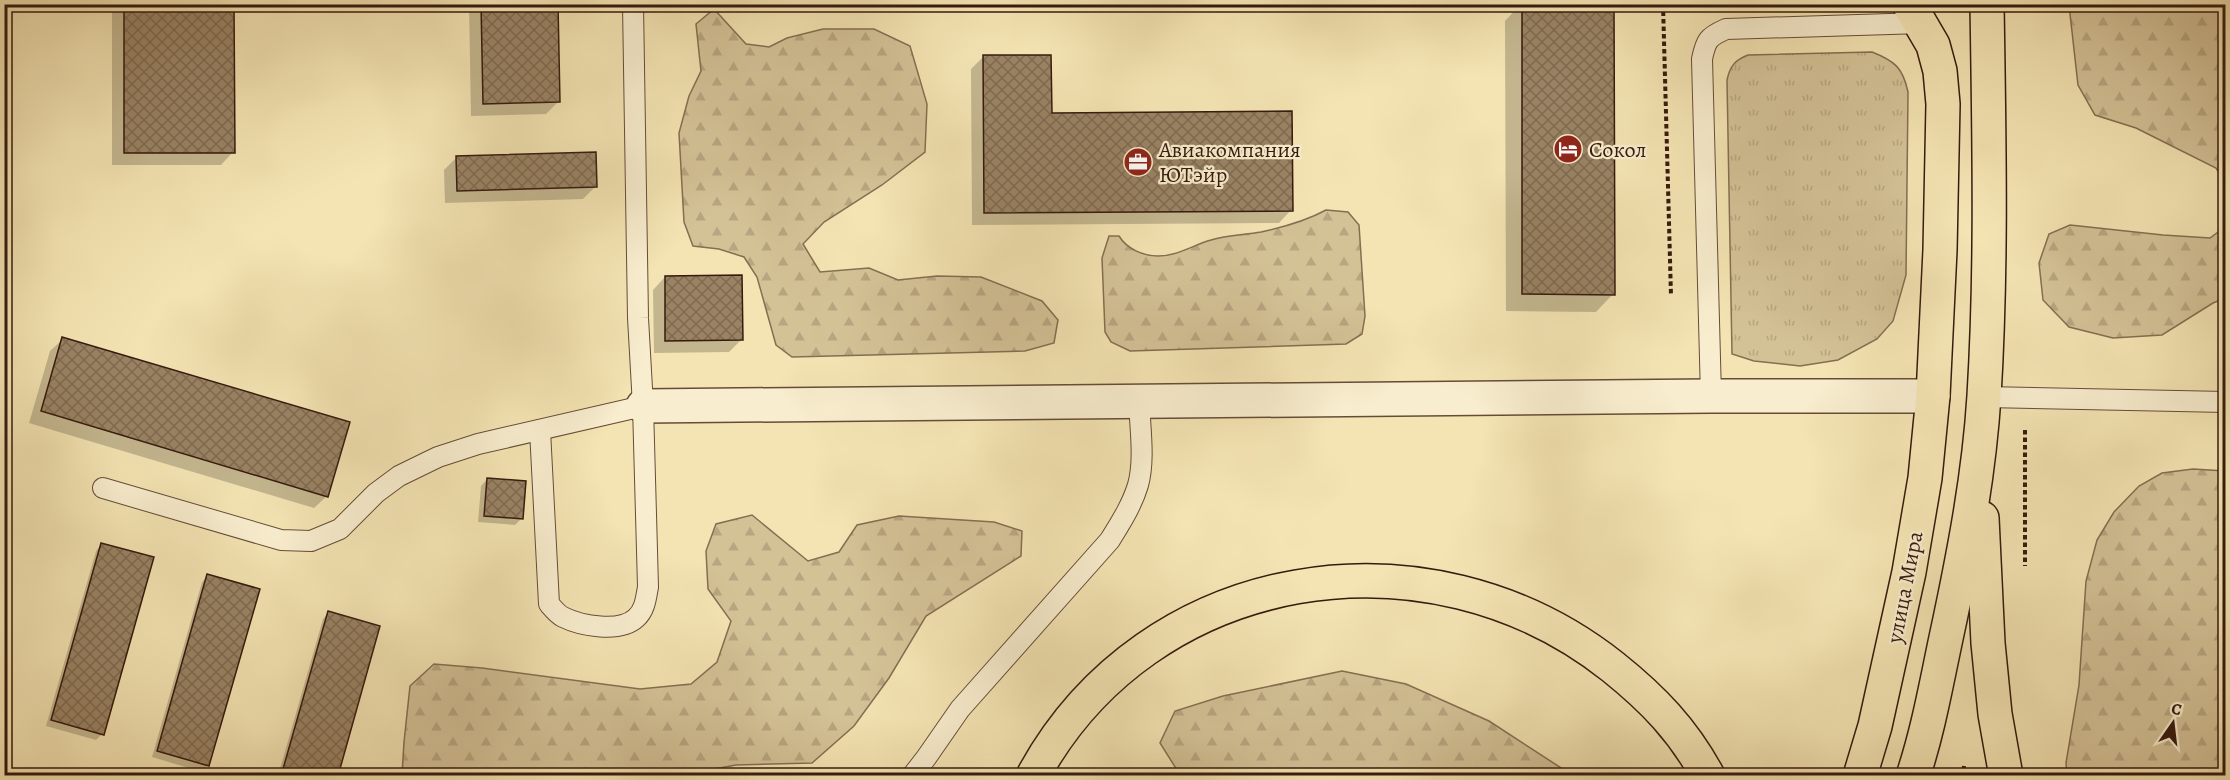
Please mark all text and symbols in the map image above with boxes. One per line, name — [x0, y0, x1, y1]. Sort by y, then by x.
hotel icon: Сокол — [1552, 133, 1584, 165]
place label: Авиакомпания ЮТэйр — [1158, 135, 1301, 190]
place label: Сокол — [1589, 135, 1647, 165]
office icon: Авиакомпания ЮТэйр — [1122, 146, 1154, 178]
street label: улица Мира — [1879, 528, 1931, 647]
north arrow — [2143, 693, 2203, 753]
text: С — [2169, 698, 2184, 721]

